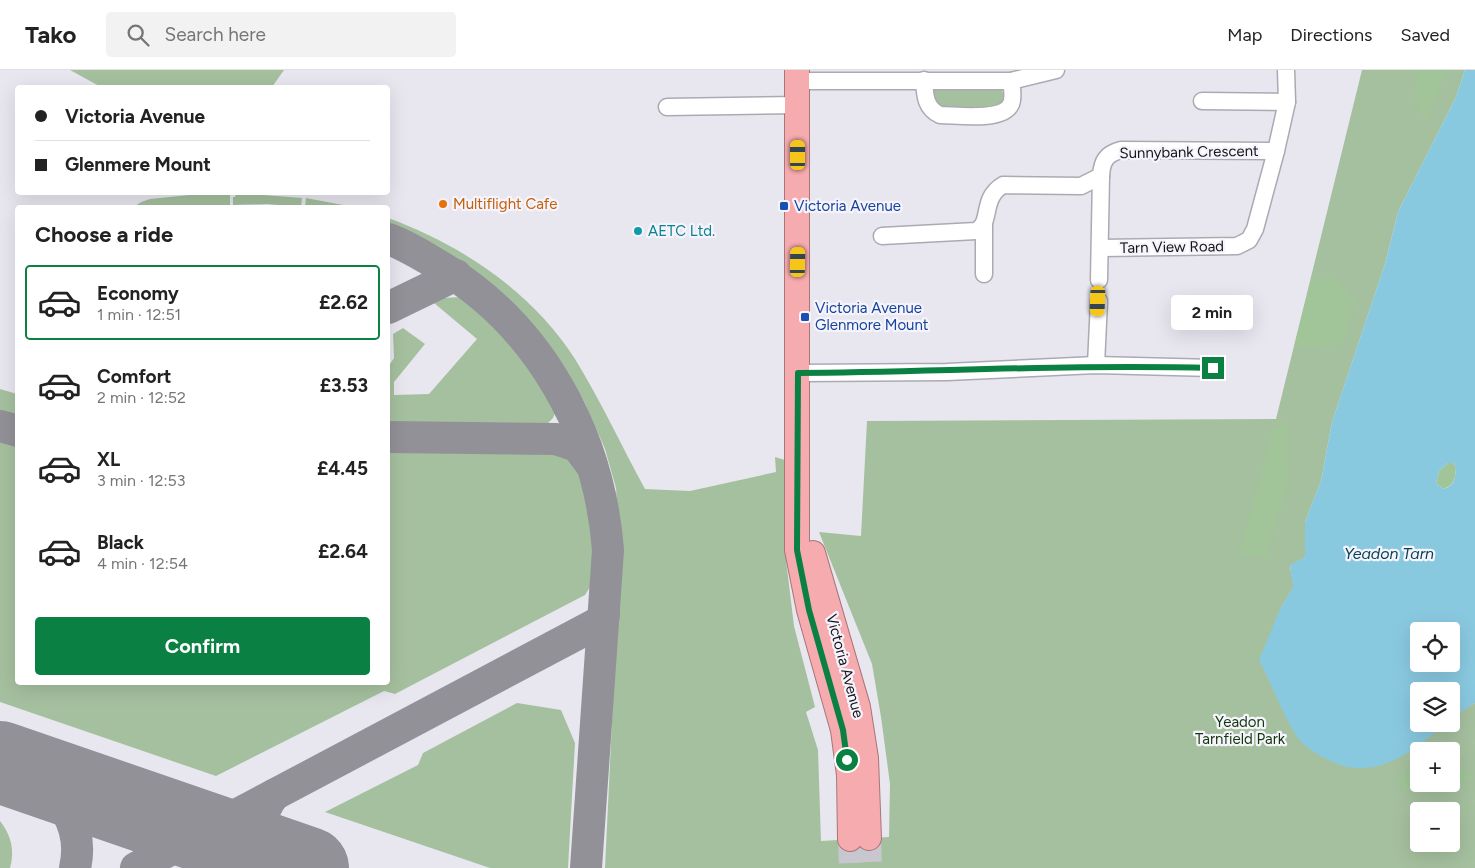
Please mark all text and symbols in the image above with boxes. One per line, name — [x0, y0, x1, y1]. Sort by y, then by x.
search box — [106, 12, 456, 57]
text: Tako — [25, 20, 76, 49]
icon: search — [124, 21, 152, 49]
text: Search here — [164, 23, 266, 46]
text: Map — [1227, 24, 1262, 46]
text: Directions — [1290, 24, 1372, 46]
text: Saved — [1400, 24, 1450, 46]
text: Victoria Avenue — [65, 105, 205, 128]
car — [790, 140, 805, 170]
street label: Sunnybank Crescent — [1119, 142, 1259, 162]
text: Glenmere Mount — [65, 153, 211, 176]
place label: Multiflight Cafe — [453, 195, 558, 213]
place label: Victoria Avenue — [794, 197, 901, 215]
marker: Multiflight Cafe — [437, 198, 449, 210]
marker: Victoria Avenue — [778, 200, 790, 212]
text: Choose a ride — [35, 221, 173, 248]
place label: AETC Ltd. — [648, 222, 715, 240]
marker: AETC Ltd. — [632, 225, 644, 237]
street label: Tarn View Road — [1120, 237, 1224, 257]
car — [790, 247, 805, 277]
icon: car — [37, 280, 82, 325]
text: Economy — [97, 282, 179, 305]
car — [1089, 286, 1106, 316]
text: £2.62 — [319, 291, 368, 314]
callout: 2 min — [1172, 296, 1254, 330]
place label: Victoria Avenue Glenmore Mount — [815, 299, 929, 334]
text: 2 min — [1192, 303, 1232, 322]
text: 1 min · 12:51 — [97, 305, 181, 324]
marker: Victoria Avenue Glenmore Mount — [799, 311, 811, 323]
route end — [1202, 357, 1224, 379]
icon: car — [37, 363, 82, 408]
text: Comfort — [97, 365, 172, 388]
text: £3.53 — [320, 374, 368, 397]
text: 2 min · 12:52 — [97, 388, 186, 407]
icon: car — [37, 446, 82, 491]
text: XL — [97, 448, 120, 471]
text: £4.45 — [317, 457, 368, 480]
text: 3 min · 12:53 — [97, 471, 185, 490]
icon: car — [37, 529, 82, 574]
text: Black — [97, 531, 144, 554]
text: £2.64 — [318, 540, 368, 563]
water label: Yeadon Tarn — [1344, 544, 1434, 563]
text: 4 min · 12:54 — [97, 554, 188, 573]
street label: Victoria Avenue — [822, 612, 868, 720]
button: Confirm — [35, 617, 370, 675]
map controls — [1410, 622, 1460, 852]
button: locate — [1410, 622, 1460, 672]
button: layers — [1410, 682, 1460, 732]
park label: Yeadon Tarnfield Park — [1195, 713, 1286, 748]
button: + — [1410, 742, 1460, 792]
route start — [836, 749, 858, 771]
button: − — [1410, 802, 1460, 852]

